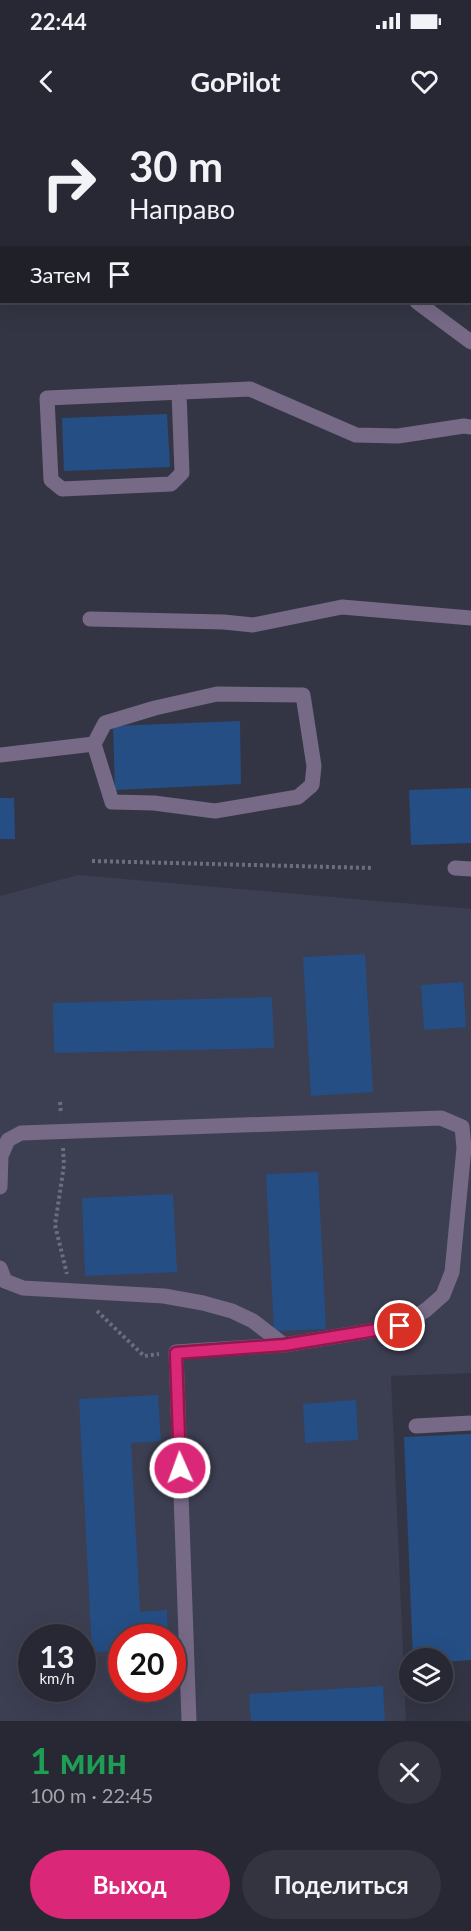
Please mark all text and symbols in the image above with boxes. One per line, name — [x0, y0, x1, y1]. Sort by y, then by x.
text: 22:44 — [30, 8, 87, 35]
icon: back — [30, 65, 63, 98]
text: GoPilot — [190, 65, 281, 98]
icon: heart — [408, 65, 441, 98]
text: 30 m — [129, 141, 223, 191]
icon: right — [30, 144, 108, 222]
text: Направо — [129, 192, 235, 225]
icon: arrive — [103, 258, 136, 291]
text: Затем — [30, 261, 91, 288]
pin — [374, 1300, 425, 1351]
icon: arrive — [383, 1309, 416, 1342]
position arrow — [148, 1436, 212, 1500]
speed limit sign: 20 — [108, 1624, 186, 1702]
text: 13 — [40, 1638, 74, 1674]
map controls — [399, 1648, 453, 1702]
button: layers — [399, 1648, 453, 1702]
text: km/h — [39, 1669, 75, 1687]
text: 1 мин — [30, 1738, 127, 1782]
button: close — [378, 1741, 441, 1804]
text: 100 m · 22:45 — [30, 1783, 153, 1807]
button: Выход — [30, 1850, 230, 1919]
button: Поделиться — [242, 1850, 441, 1919]

